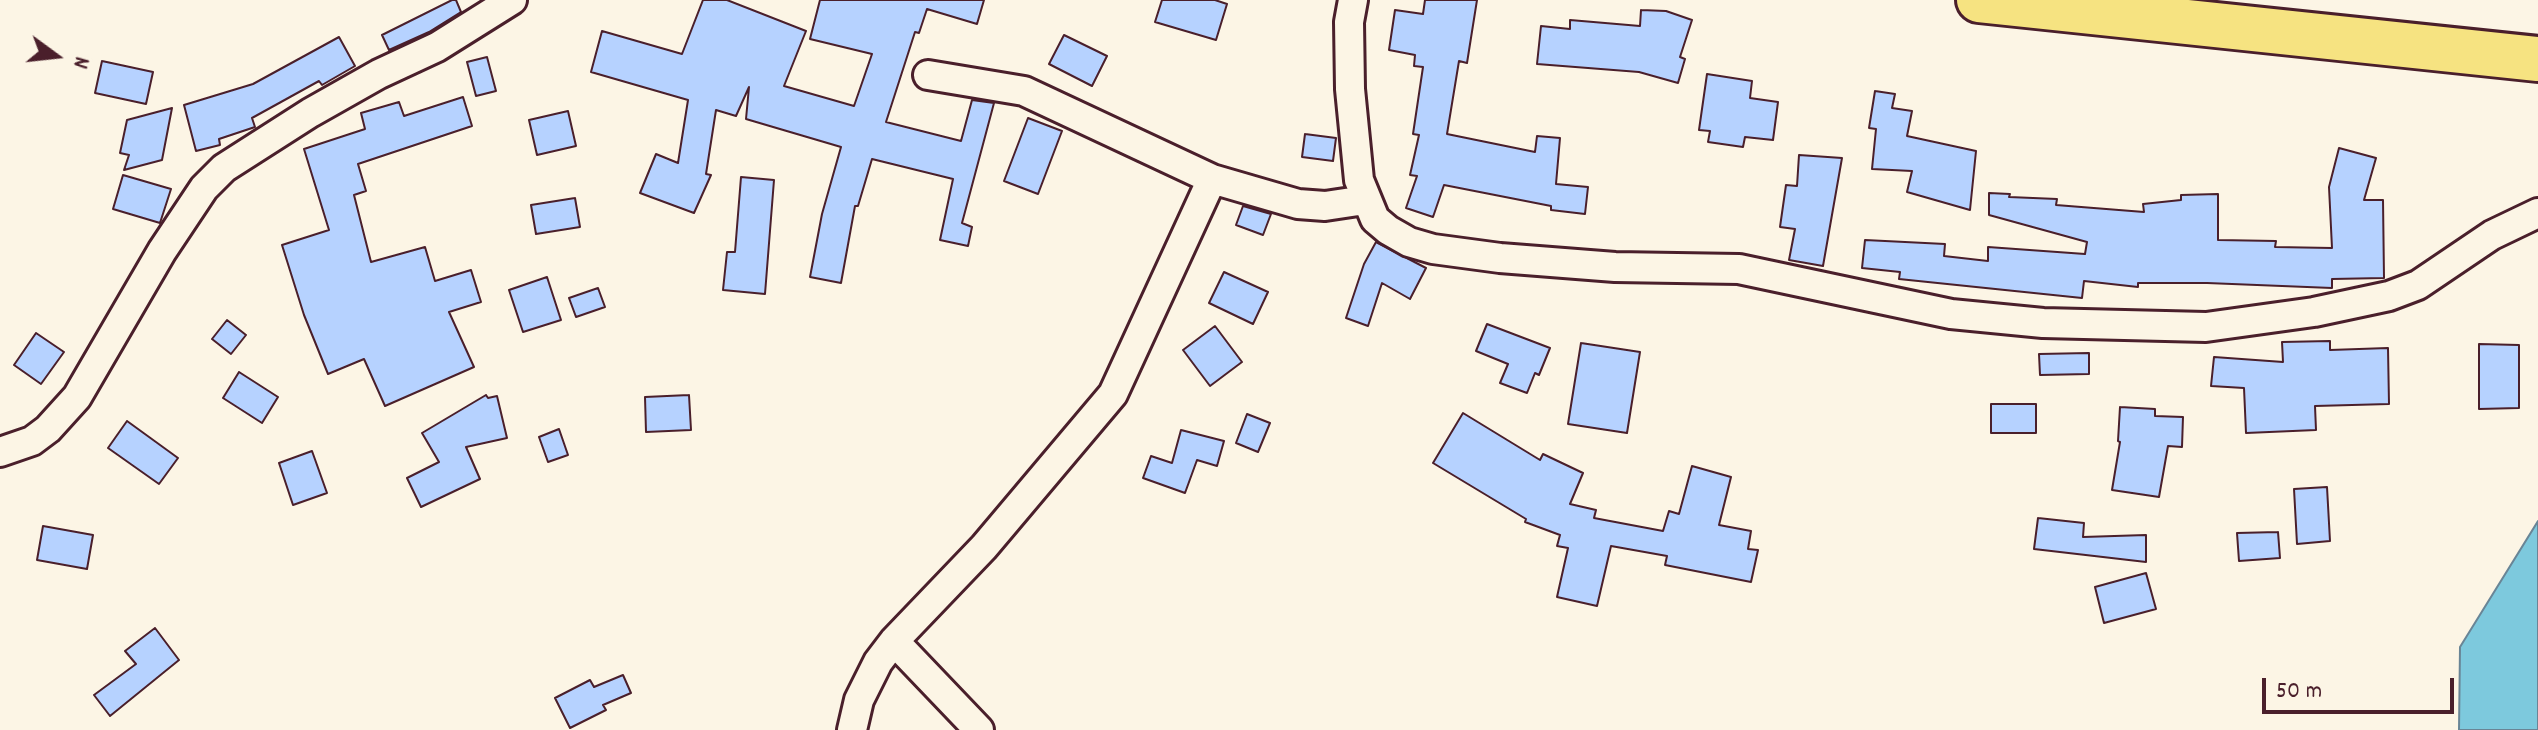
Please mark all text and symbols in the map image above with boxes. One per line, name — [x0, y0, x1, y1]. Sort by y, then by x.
north arrow — [16, 16, 96, 96]
text: N — [63, 53, 96, 72]
scale bar — [2266, 662, 2458, 712]
text: 50 m — [2276, 675, 2322, 709]

